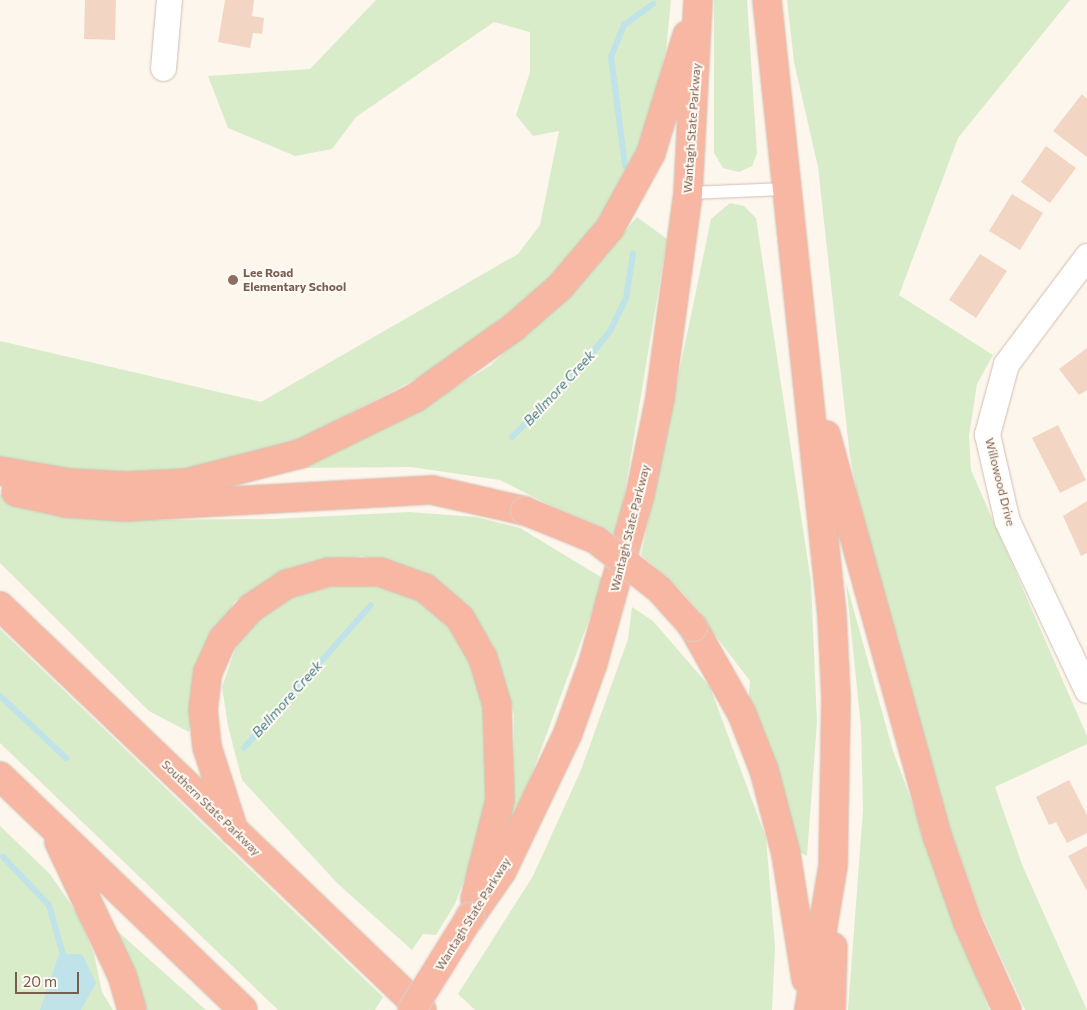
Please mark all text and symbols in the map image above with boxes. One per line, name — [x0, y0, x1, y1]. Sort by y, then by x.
street label: Wantagh State Parkway — [680, 63, 704, 193]
place label: Lee Road Elementary School — [243, 266, 346, 294]
marker: Lee Road Elementary School — [227, 274, 239, 286]
water label: Bellmore Creek — [520, 347, 598, 429]
street label: Willowood Drive — [982, 436, 1018, 528]
street label: Wantagh State Parkway — [607, 463, 653, 593]
water label: Bellmore Creek — [248, 657, 326, 741]
street label: Southern State Parkway — [159, 757, 263, 859]
street label: Wantagh State Parkway — [432, 855, 514, 973]
scale bar — [18, 962, 81, 994]
text: 20 m — [23, 972, 57, 990]

